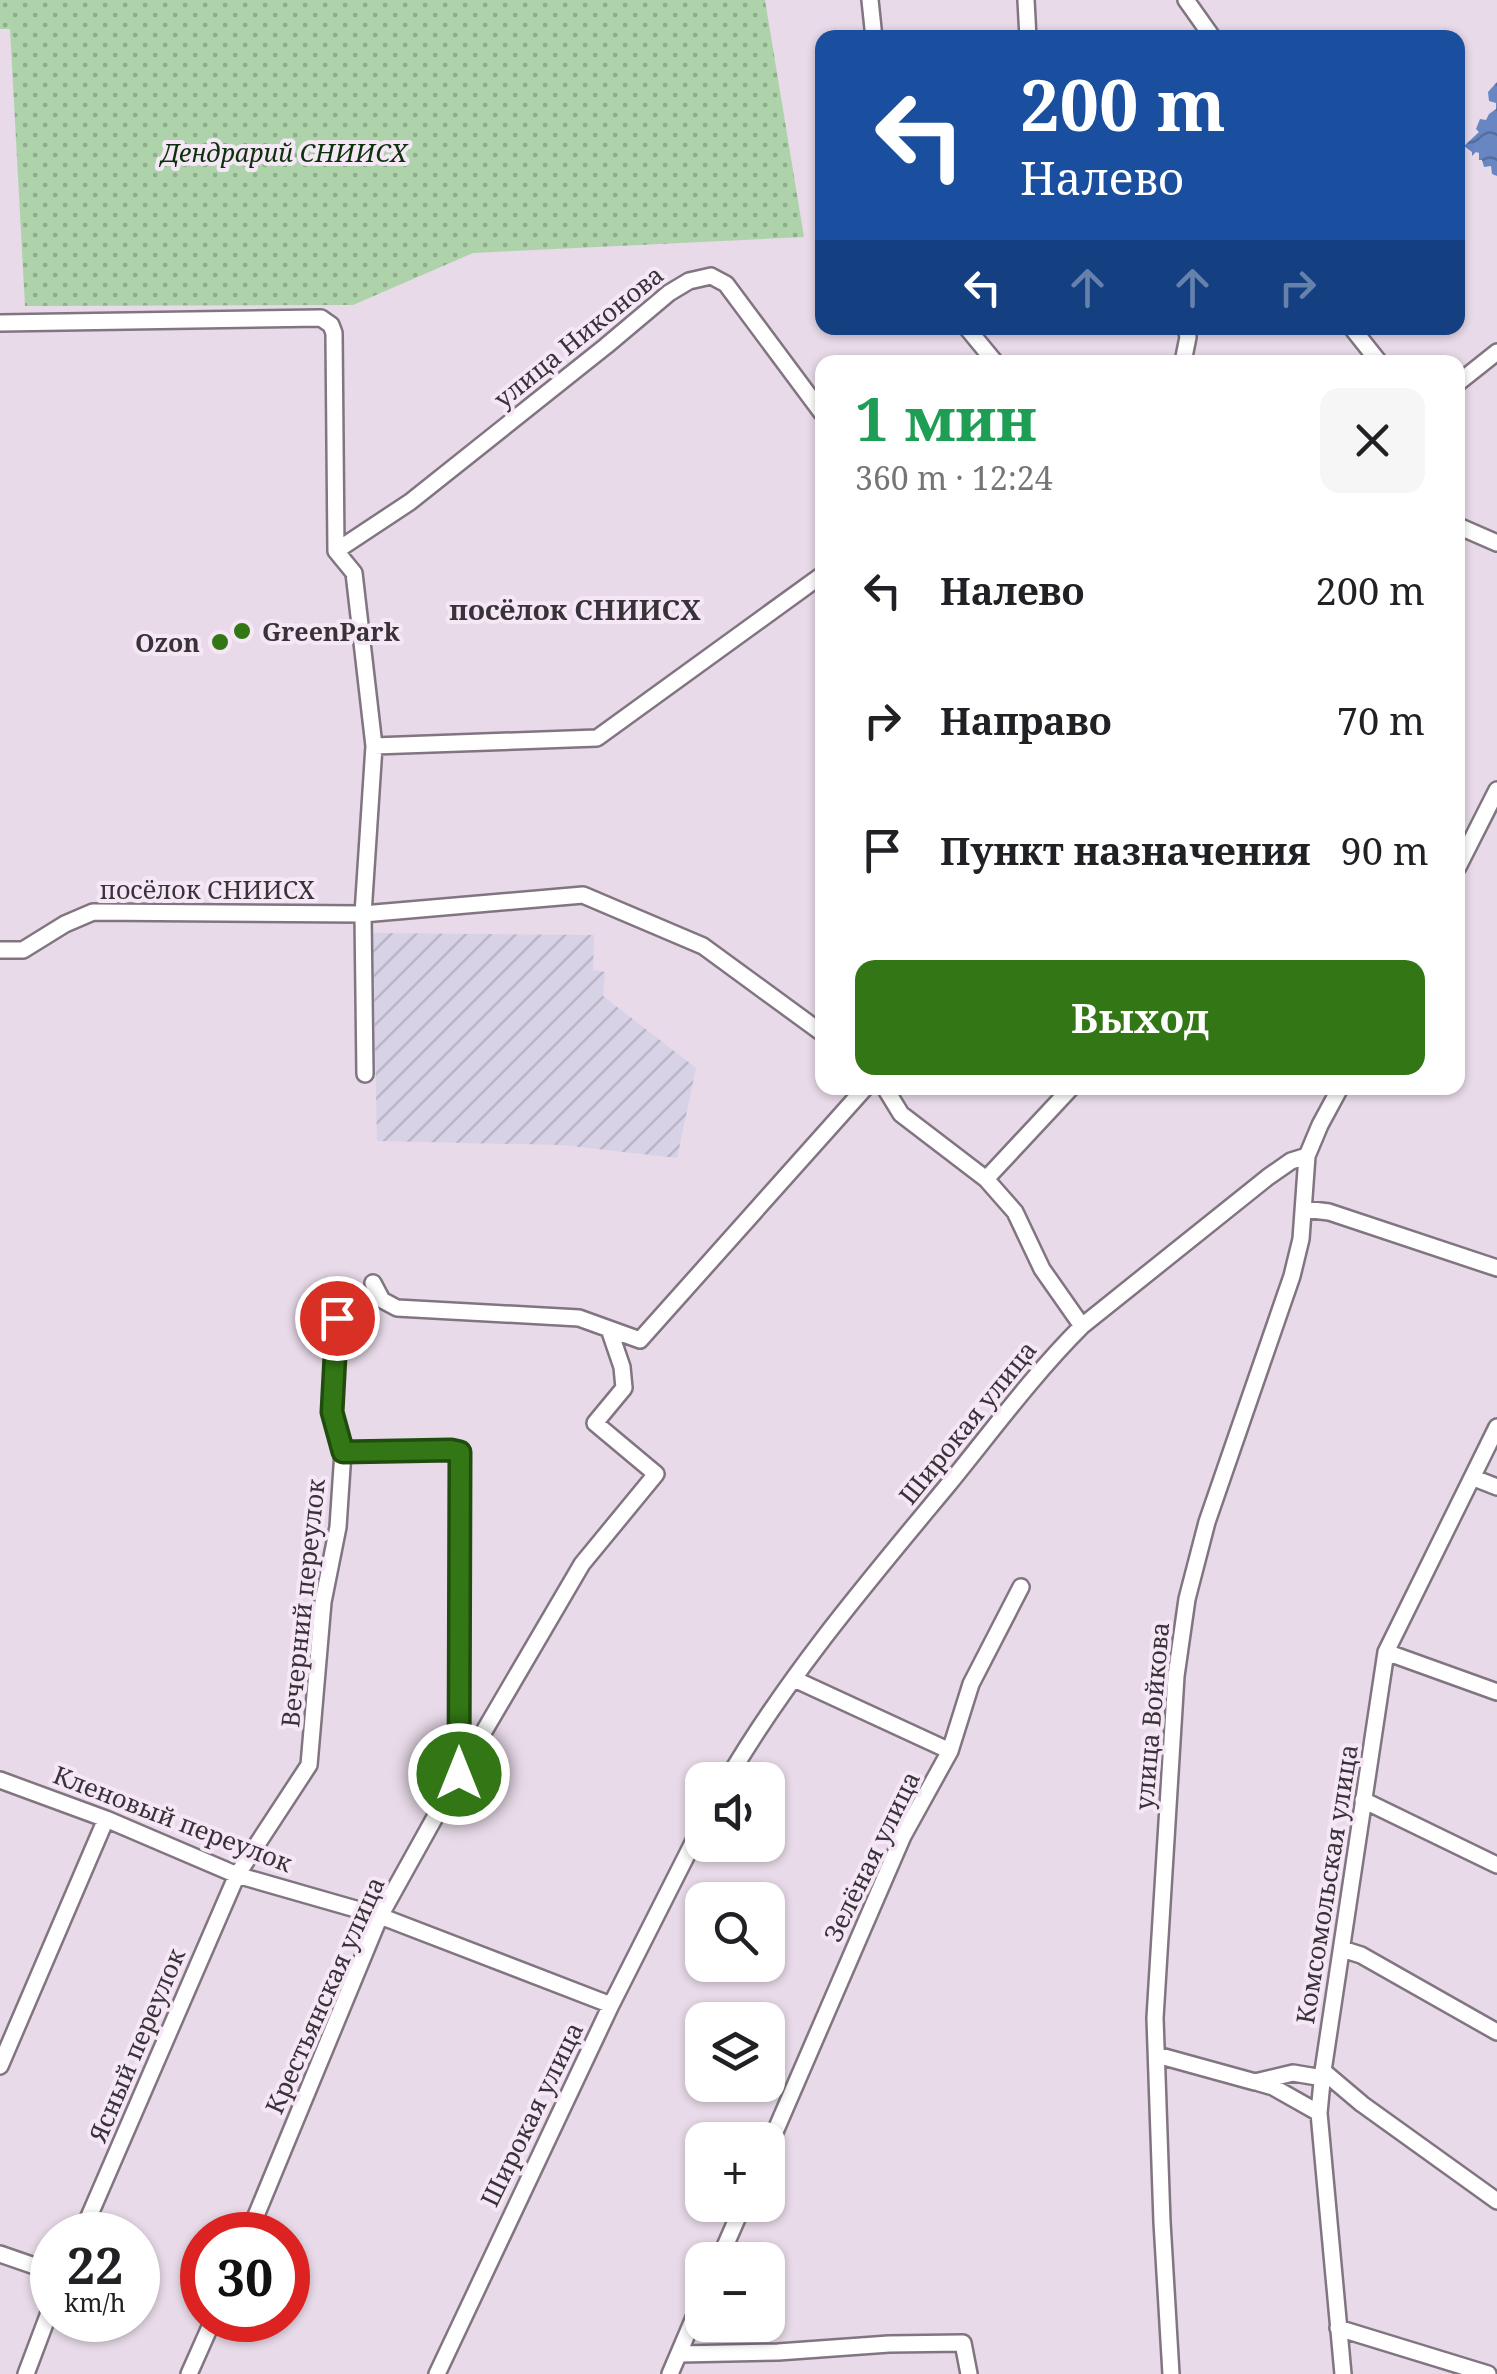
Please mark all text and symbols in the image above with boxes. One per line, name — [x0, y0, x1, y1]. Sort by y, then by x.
text: 200 m — [1020, 56, 1226, 152]
icon: left — [855, 70, 985, 200]
park label: Дендрарий СНИИСХ — [158, 135, 409, 169]
text: Налево — [1020, 147, 1184, 208]
street label: улица Никонова — [486, 257, 670, 415]
icon: left — [955, 260, 1010, 315]
icon: ahead — [1060, 260, 1115, 315]
icon: ahead — [1165, 260, 1220, 315]
icon: right — [1270, 260, 1325, 315]
text: 1 мин — [855, 377, 1037, 459]
button: close — [1320, 388, 1425, 493]
text: 360 m · 12:24 — [855, 456, 1053, 499]
icon: left — [855, 563, 910, 618]
text: Налево — [940, 564, 1085, 616]
text: 200 m — [1315, 564, 1425, 616]
district label: посёлок СНИИСХ — [449, 590, 701, 628]
place label: GreenPark — [262, 614, 400, 648]
marker: GreenPark — [231, 620, 253, 642]
place label: Ozon — [135, 625, 200, 659]
marker: Ozon — [209, 631, 231, 653]
icon: right — [855, 693, 910, 748]
text: Направо — [940, 694, 1112, 746]
text: 70 m — [1337, 694, 1425, 746]
icon: arrive — [855, 823, 910, 878]
text: Пункт назначения — [940, 824, 1310, 876]
text: 90 m — [1340, 824, 1429, 876]
street label: посёлок СНИИСХ — [99, 872, 315, 906]
button: Выход — [855, 960, 1425, 1075]
pin — [295, 1276, 380, 1361]
icon: arrive — [310, 1291, 365, 1346]
street label: Широкая улица — [891, 1333, 1043, 1511]
street label: Вечерний переулок — [272, 1477, 332, 1729]
street label: улица Войкова — [1126, 1621, 1176, 1811]
position arrow — [407, 1722, 511, 1826]
street label: Комсомольская улица — [1287, 1742, 1365, 2026]
street label: Кленовый переулок — [49, 1757, 297, 1879]
map controls — [685, 1762, 785, 2342]
button: sound — [685, 1762, 785, 1862]
street label: Зелёная улица — [815, 1765, 927, 1947]
street label: Крестьянская улица — [256, 1871, 392, 2119]
button: search — [685, 1882, 785, 1982]
street label: Ясный переулок — [79, 1943, 192, 2148]
button: layers — [685, 2002, 785, 2102]
street label: Широкая улица — [472, 2016, 590, 2212]
button: + — [685, 2122, 785, 2222]
speed limit sign: 30 — [180, 2212, 310, 2342]
text: 22 — [67, 2231, 123, 2299]
button: − — [685, 2242, 785, 2342]
text: km/h — [64, 2285, 126, 2319]

